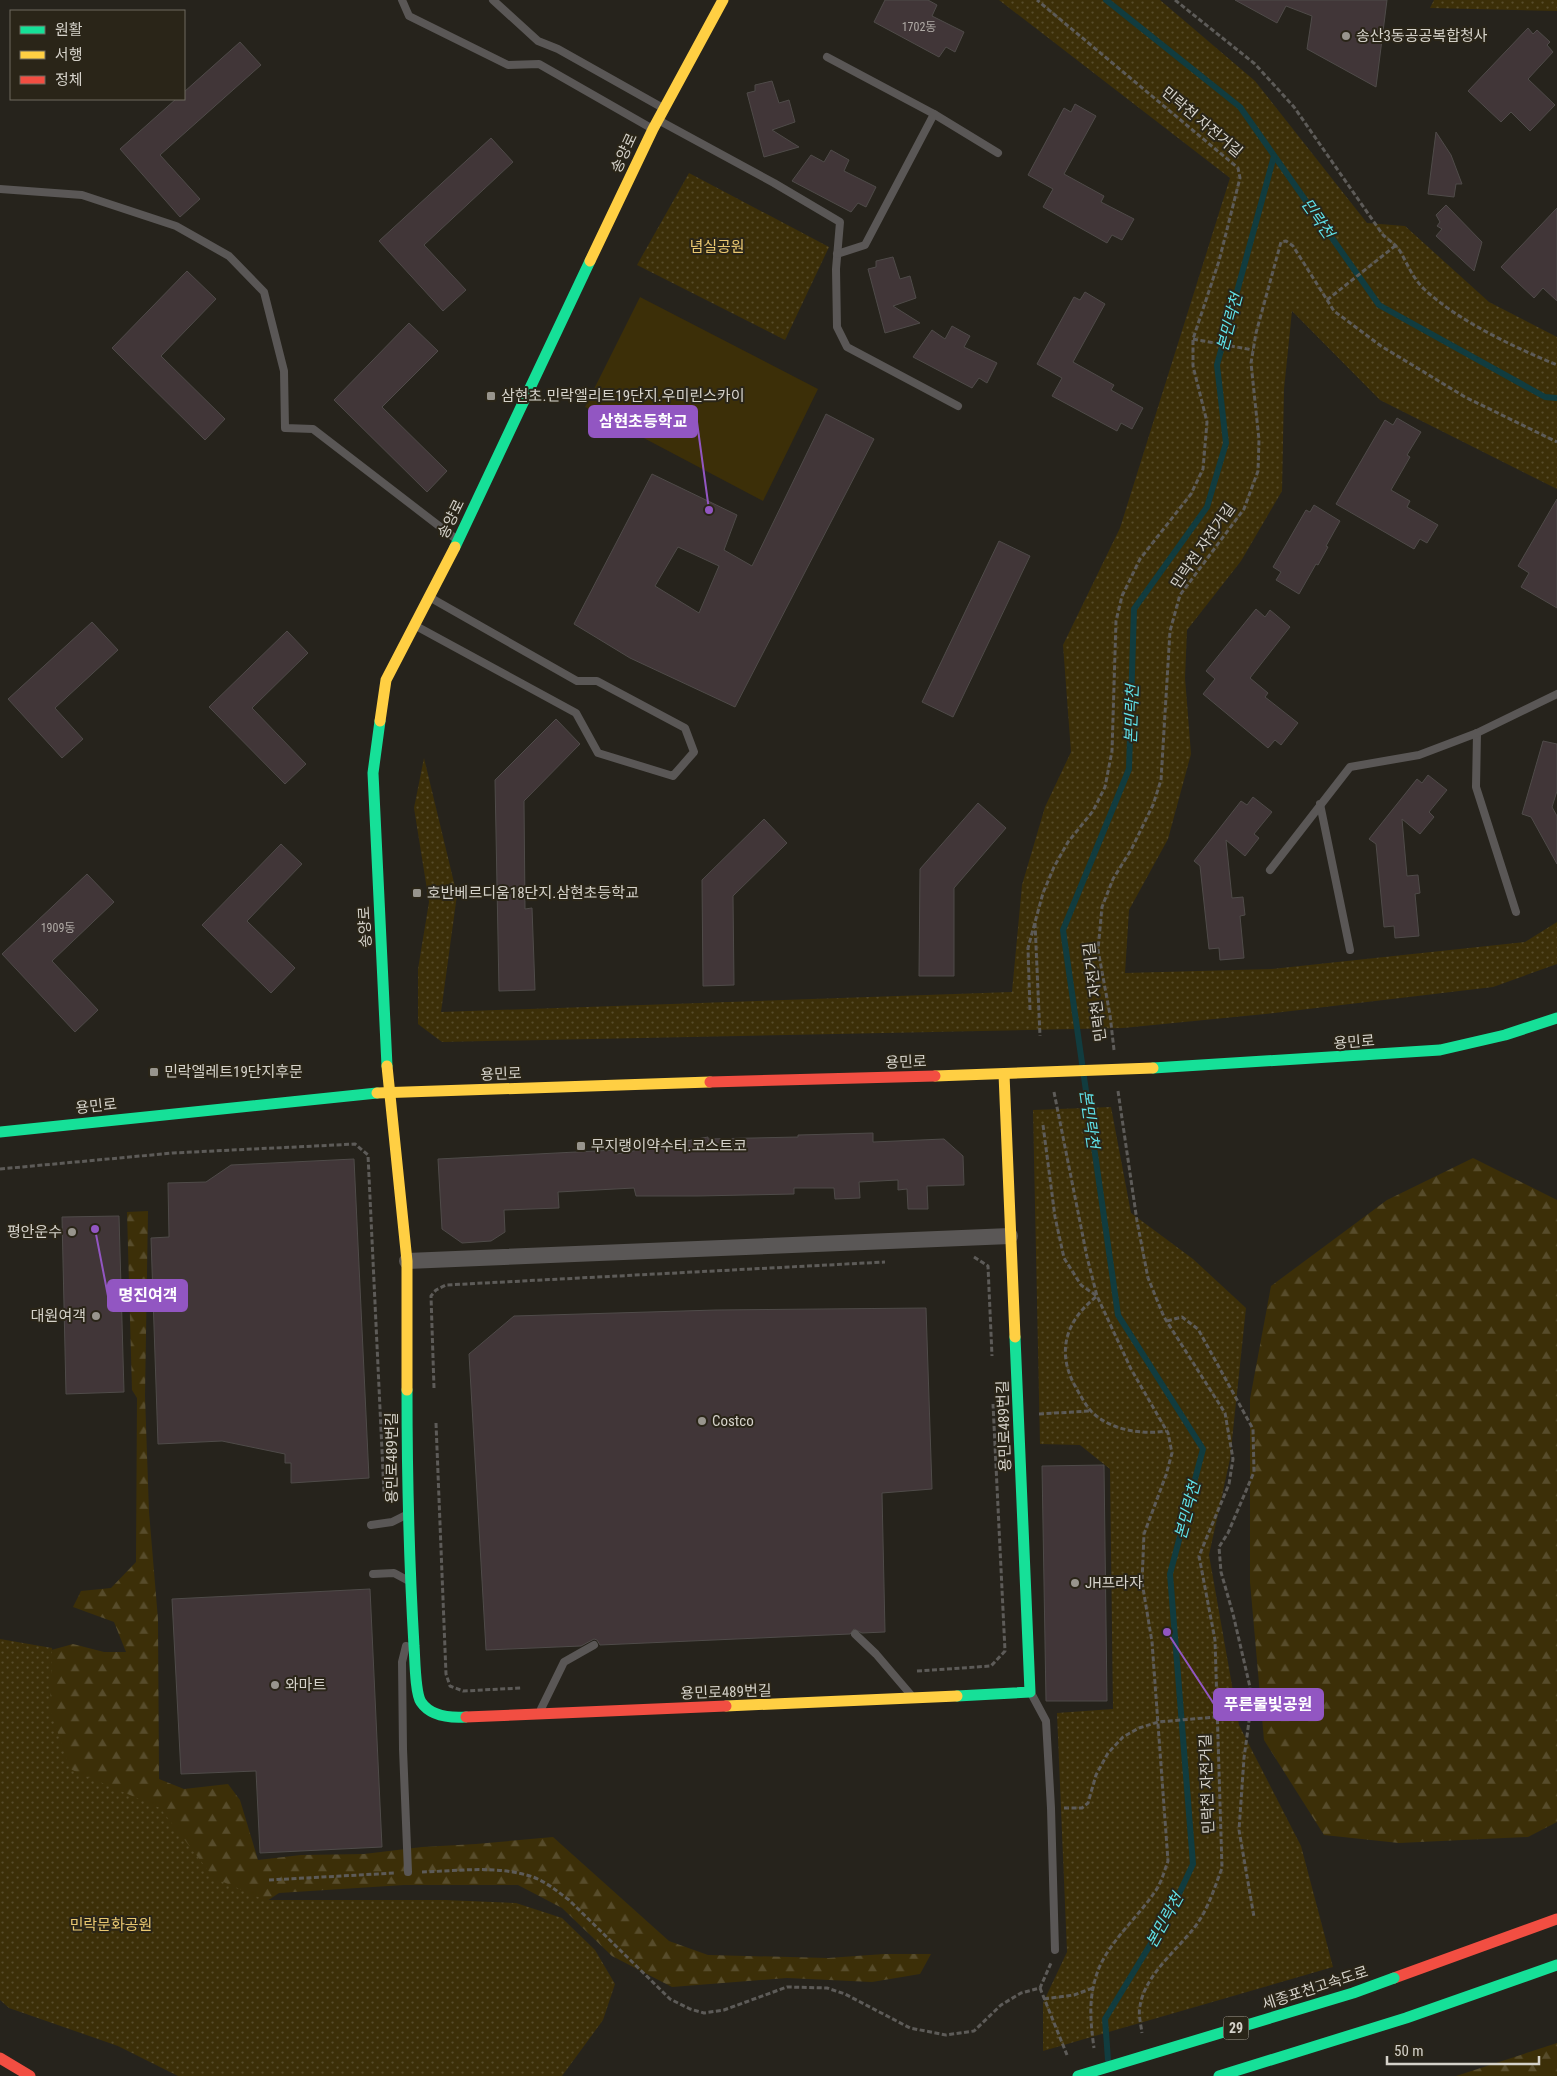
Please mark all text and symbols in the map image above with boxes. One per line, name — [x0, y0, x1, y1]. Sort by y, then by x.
legend — [10, 10, 185, 100]
house number: 1702동 — [902, 20, 936, 34]
text: 원활 — [55, 21, 83, 39]
place label: 송산3동공공복합청사 — [1356, 27, 1488, 45]
marker: 송산3동공공복합청사 — [1340, 30, 1352, 42]
text: 서행 — [55, 46, 83, 64]
text: 정체 — [55, 71, 83, 89]
street label: 민락천 자전거길 — [1158, 83, 1246, 161]
street label: 송양로 — [607, 130, 641, 176]
water label: 민락천 — [1297, 195, 1339, 244]
park label: 념실공원 — [689, 238, 745, 256]
water label: 본민락천 — [1213, 289, 1247, 353]
place label: 삼현초.민락엘리트19단지.우미린스카이 — [501, 387, 745, 405]
marker: 삼현초.민락엘리트19단지.우미린스카이 — [485, 390, 497, 402]
callout: 삼현초등학교 — [589, 406, 697, 437]
text: 삼현초등학교 — [599, 412, 687, 431]
street label: 송양로 — [434, 496, 468, 542]
street label: 민락천 자전거길 — [1167, 500, 1239, 592]
water label: 본민락천 — [1121, 682, 1142, 744]
place label: 호반베르디움18단지.삼현초등학교 — [427, 884, 639, 902]
marker: 호반베르디움18단지.삼현초등학교 — [411, 887, 423, 899]
street label: 송양로 — [355, 906, 375, 948]
house number: 1909동 — [41, 921, 75, 935]
street label: 민락천 자전거길 — [1080, 941, 1110, 1043]
street label: 용민로 — [1333, 1032, 1375, 1052]
street label: 용민로 — [885, 1052, 927, 1072]
place label: 민락엘레트19단지후문 — [164, 1063, 303, 1081]
street label: 용민로 — [480, 1064, 522, 1084]
marker: 민락엘레트19단지후문 — [148, 1066, 160, 1078]
water label: 본민락천 — [1076, 1089, 1103, 1152]
street label: 용민로 — [74, 1095, 118, 1117]
place label: 무지랭이약수터.코스트코 — [591, 1137, 747, 1155]
marker: 무지랭이약수터.코스트코 — [575, 1140, 587, 1152]
place label: 평안운수 — [7, 1223, 62, 1241]
marker: 평안운수 — [66, 1226, 78, 1238]
callout: 명진여객 — [108, 1280, 187, 1311]
text: 명진여객 — [119, 1286, 177, 1305]
place label: 대원여객 — [31, 1307, 86, 1325]
marker: 대원여객 — [90, 1310, 102, 1322]
street label: 용민로489번길 — [993, 1380, 1015, 1472]
street label: 용민로489번길 — [383, 1412, 401, 1504]
place label: Costco — [712, 1412, 754, 1430]
marker: Costco — [696, 1415, 708, 1427]
water label: 본민락천 — [1171, 1477, 1205, 1541]
place label: JH프라자 — [1085, 1574, 1143, 1592]
marker: JH프라자 — [1069, 1577, 1081, 1589]
place label: 와마트 — [285, 1676, 327, 1694]
marker: 와마트 — [269, 1679, 281, 1691]
street label: 용민로489번길 — [680, 1681, 772, 1703]
callout: 푸른물빛공원 — [1214, 1689, 1323, 1720]
text: 푸른물빛공원 — [1224, 1695, 1312, 1714]
street label: 민락천 자전거길 — [1196, 1734, 1218, 1834]
water label: 본민락천 — [1142, 1888, 1188, 1951]
park label: 민락문화공원 — [70, 1916, 152, 1934]
street label: 세종포천고속도로 — [1260, 1962, 1370, 2014]
road number: 29 — [1224, 2016, 1248, 2040]
scale bar — [1387, 2034, 1540, 2066]
text: 50 m — [1394, 2042, 1424, 2060]

